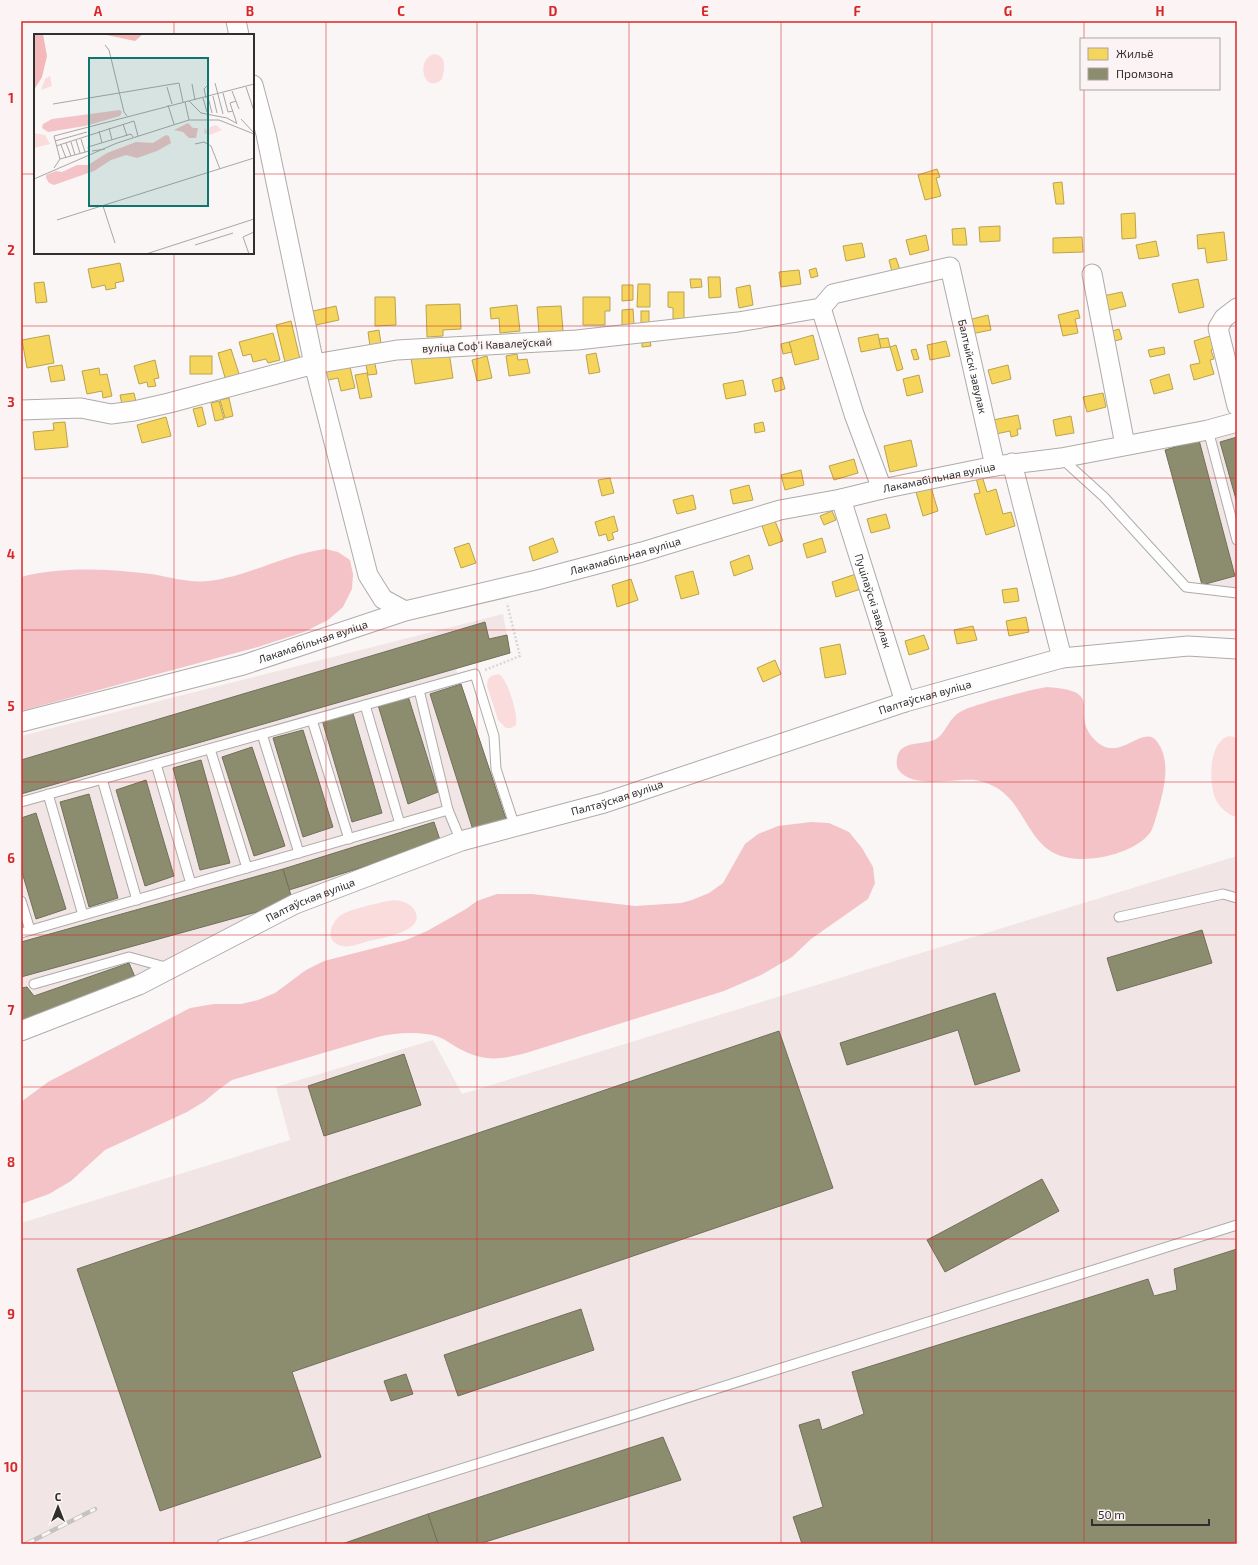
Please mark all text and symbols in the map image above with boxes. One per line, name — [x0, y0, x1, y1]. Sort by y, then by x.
text: A — [94, 3, 103, 19]
text: B — [246, 3, 254, 19]
text: C — [397, 3, 405, 19]
text: D — [549, 3, 558, 19]
text: E — [701, 3, 709, 19]
text: F — [853, 3, 861, 19]
text: G — [1004, 3, 1012, 19]
text: H — [1156, 3, 1165, 19]
inset map — [34, 34, 254, 254]
legend — [1080, 38, 1220, 90]
text: Жильё — [1116, 46, 1153, 60]
text: Промзона — [1116, 66, 1173, 80]
text: 1 — [8, 90, 14, 106]
text: 2 — [7, 242, 15, 258]
street label: Балтыйскі завулак — [956, 318, 990, 415]
street label: вуліца Софʼі Кавалеўскай — [422, 335, 552, 355]
text: 3 — [7, 394, 15, 410]
street label: Лакамабільная вуліца — [882, 459, 996, 495]
street label: Лакамабільная вуліца — [568, 534, 682, 577]
text: 4 — [7, 546, 15, 562]
street label: Пуцілаўскі завулак — [853, 552, 895, 650]
street label: Лакамабільная вуліца — [256, 617, 369, 665]
street label: Палтаўская вуліца — [877, 677, 973, 716]
text: 5 — [7, 698, 15, 714]
street label: Палтаўская вуліца — [569, 777, 665, 817]
text: 6 — [7, 850, 15, 866]
street label: Палтаўская вуліца — [263, 875, 356, 924]
text: 7 — [8, 1002, 15, 1018]
text: 8 — [7, 1154, 15, 1170]
text: 9 — [7, 1306, 15, 1322]
text: 10 — [4, 1459, 18, 1475]
north arrow — [38, 1487, 78, 1527]
text: С — [55, 1490, 62, 1503]
scale bar — [1092, 1501, 1209, 1527]
text: 50 m — [1098, 1507, 1125, 1521]

